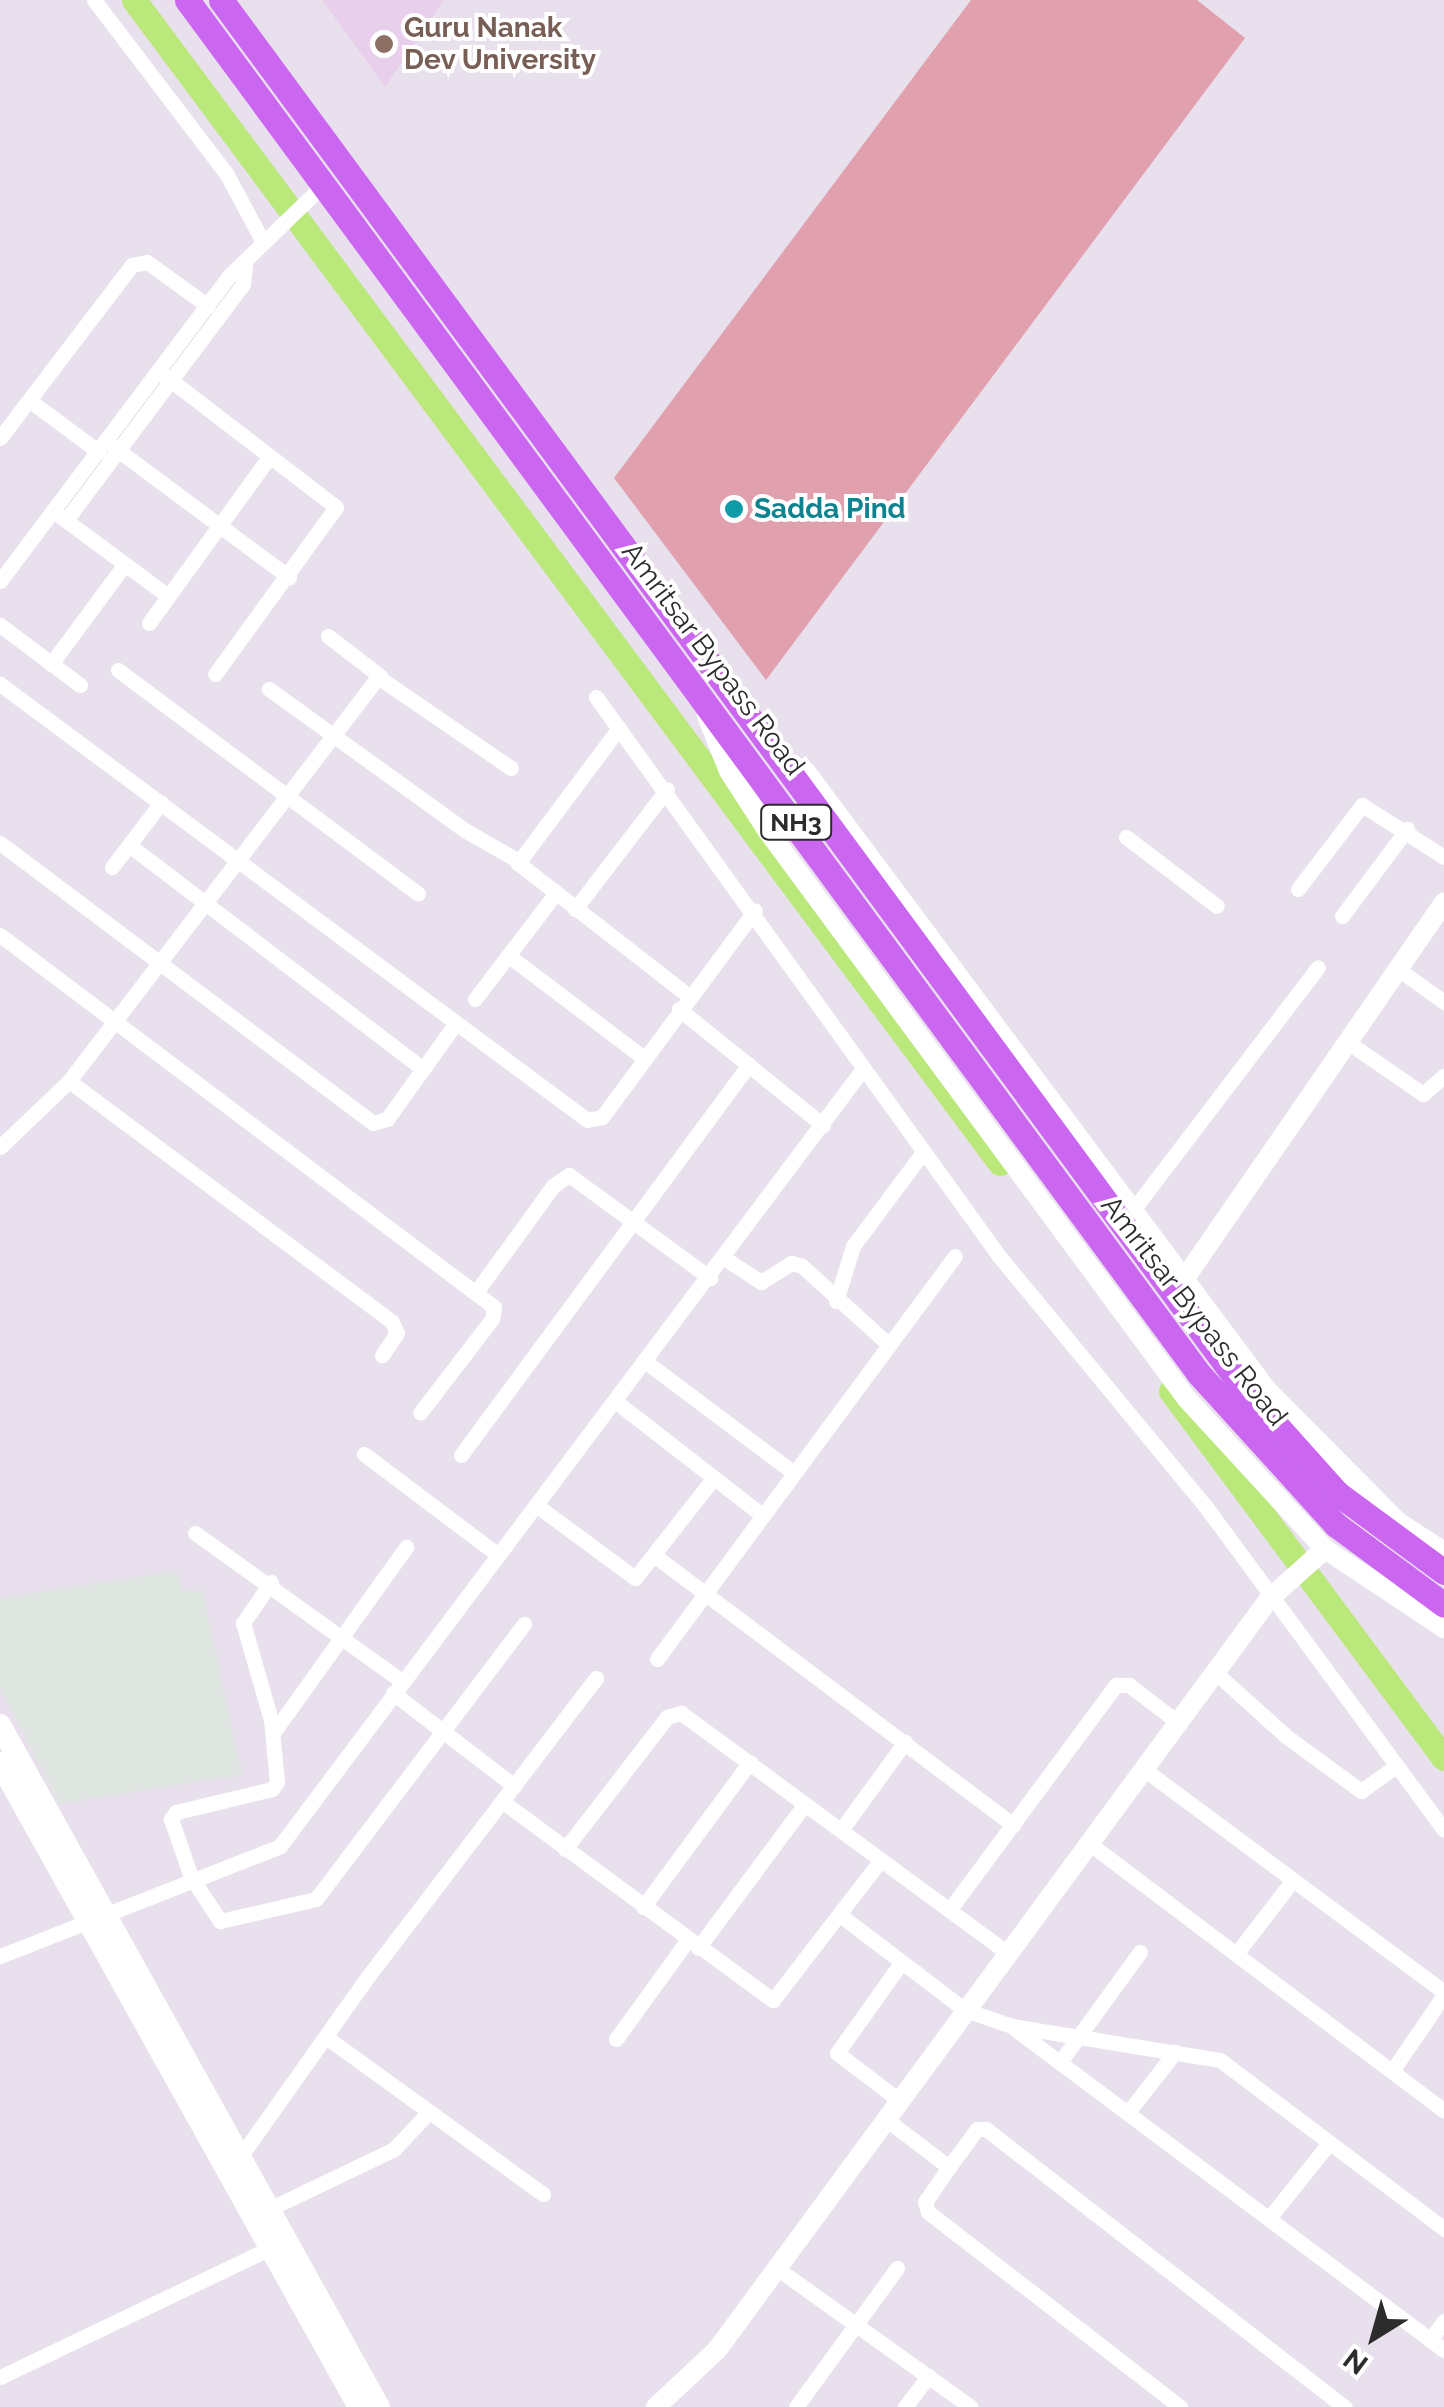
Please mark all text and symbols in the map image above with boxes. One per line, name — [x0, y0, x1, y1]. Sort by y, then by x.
place label: Guru Nanak Dev University — [404, 11, 597, 77]
marker: Guru Nanak Dev University — [373, 33, 395, 55]
place label: Sadda Pind — [754, 492, 906, 526]
marker: Sadda Pind — [723, 498, 745, 520]
street label: Amritsar Bypass Road — [614, 536, 812, 782]
road number: NH3 — [758, 802, 834, 842]
street label: Amritsar Bypass Road — [1094, 1189, 1294, 1433]
north arrow — [1324, 2287, 1424, 2387]
text: N — [1337, 2342, 1374, 2381]

